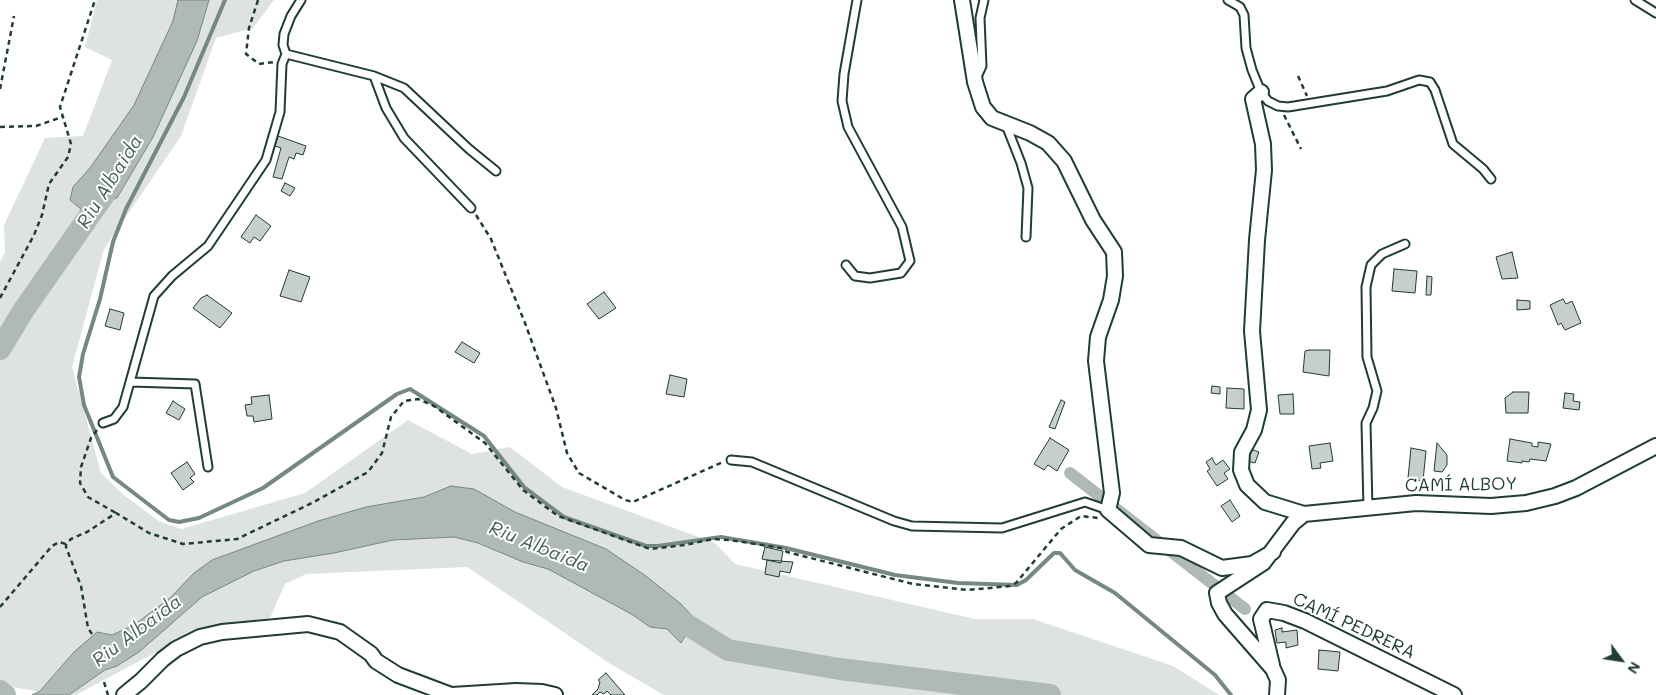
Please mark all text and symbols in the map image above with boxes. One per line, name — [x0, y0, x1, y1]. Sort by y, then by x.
water label: Riu Albaida — [72, 131, 148, 233]
street label: CAMÍ ALBOY — [1405, 473, 1517, 497]
water label: Riu Albaida — [486, 517, 592, 577]
street label: CAMÍ PEDRERA — [1289, 588, 1419, 664]
water label: Riu Albaida — [88, 590, 186, 672]
north arrow — [1596, 635, 1646, 685]
text: N — [1623, 659, 1645, 677]

